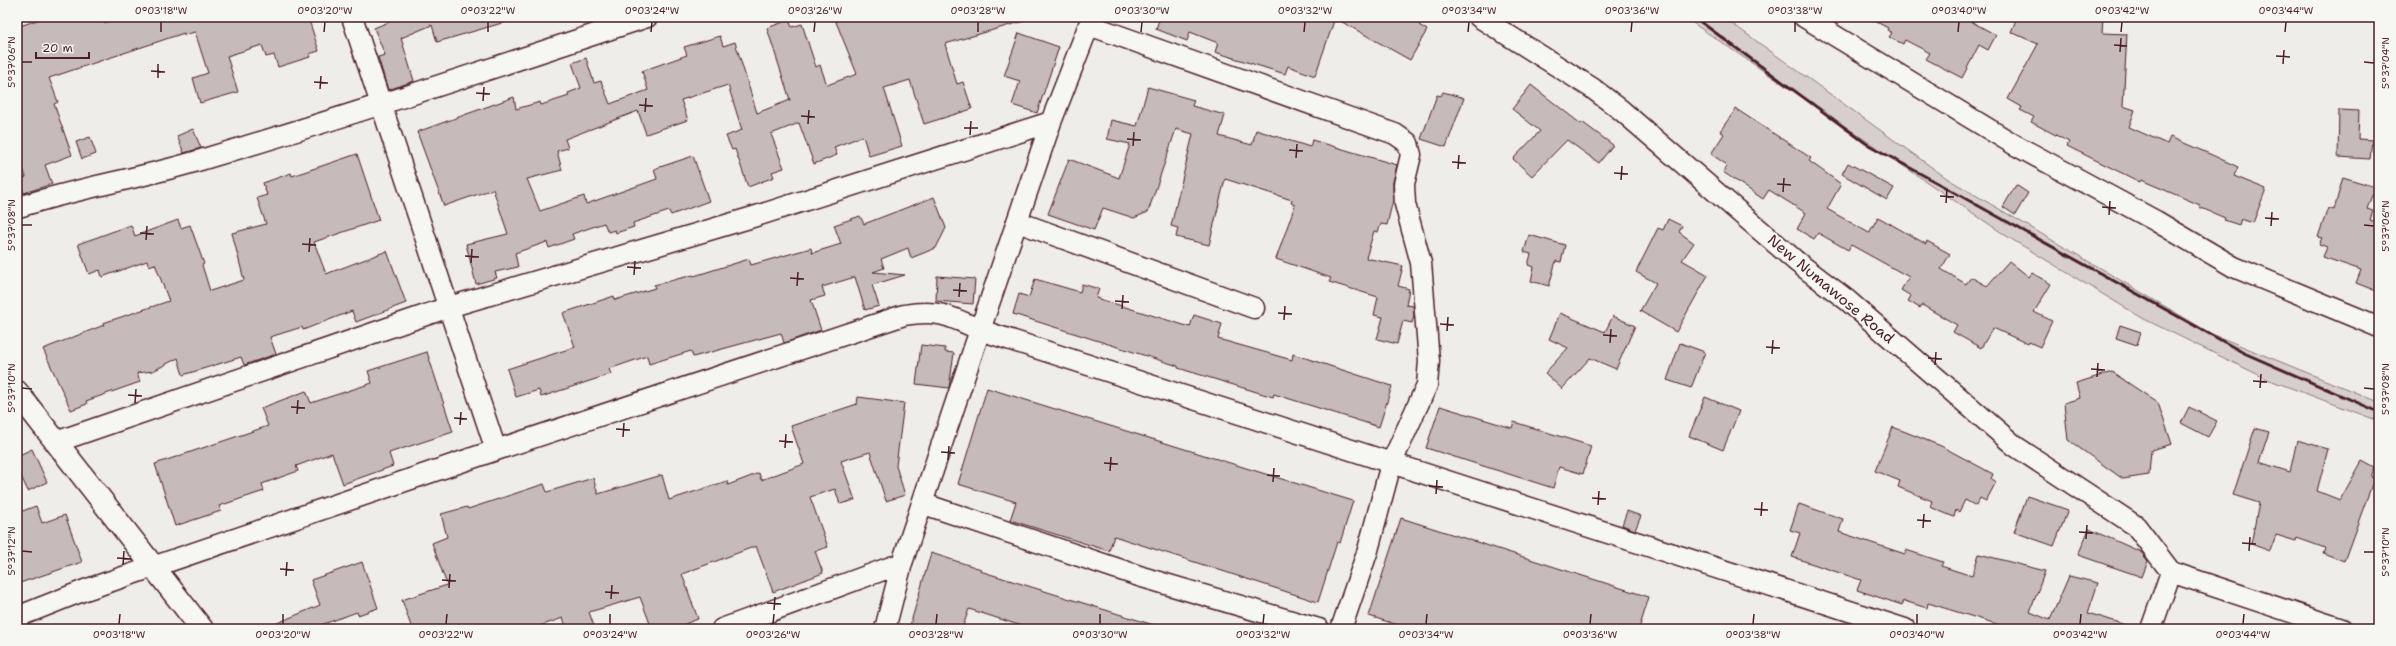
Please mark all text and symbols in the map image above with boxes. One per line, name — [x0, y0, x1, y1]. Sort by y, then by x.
text: 0°03'18"W — [135, 4, 188, 17]
text: 0°03'20"W — [297, 4, 353, 17]
text: 0°03'22"W — [461, 4, 516, 17]
text: 0°03'24"W — [625, 4, 680, 17]
text: 0°03'26"W — [788, 4, 843, 17]
text: 0°03'28"W — [950, 4, 1006, 17]
text: 0°03'30"W — [1114, 4, 1170, 17]
text: 0°03'32"W — [1278, 4, 1333, 17]
text: 0°03'34"W — [1442, 4, 1497, 17]
text: 0°03'36"W — [1605, 4, 1660, 17]
text: 0°03'38"W — [1767, 4, 1823, 17]
text: 0°03'40"W — [1931, 4, 1987, 17]
text: 0°03'42"W — [2095, 4, 2150, 17]
text: 0°03'44"W — [2259, 4, 2314, 17]
scale bar — [36, 34, 89, 60]
text: 5°37'06"N — [5, 36, 18, 88]
text: 5°37'04"N — [2379, 37, 2392, 89]
text: 20 m — [42, 40, 73, 56]
text: 5°37'08"N — [5, 199, 18, 251]
text: 5°37'06"N — [2379, 200, 2392, 252]
street label: New Numawose Road — [1763, 230, 1899, 348]
text: 5°37'10"N — [5, 363, 18, 413]
text: 5°37'08"N — [2379, 363, 2392, 415]
text: 5°37'12"N — [5, 526, 18, 576]
text: 5°37'10"N — [2379, 527, 2392, 577]
text: 0°03'18"W — [93, 628, 146, 641]
text: 0°03'20"W — [255, 628, 311, 641]
text: 0°03'22"W — [419, 628, 474, 641]
text: 0°03'24"W — [583, 628, 638, 641]
text: 0°03'26"W — [746, 628, 801, 641]
text: 0°03'28"W — [908, 628, 964, 641]
text: 0°03'30"W — [1072, 628, 1128, 641]
text: 0°03'32"W — [1236, 628, 1291, 641]
text: 0°03'34"W — [1399, 628, 1454, 641]
text: 0°03'36"W — [1563, 628, 1618, 641]
text: 0°03'38"W — [1725, 628, 1781, 641]
text: 0°03'40"W — [1889, 628, 1945, 641]
text: 0°03'42"W — [2053, 628, 2108, 641]
text: 0°03'44"W — [2216, 628, 2271, 641]

